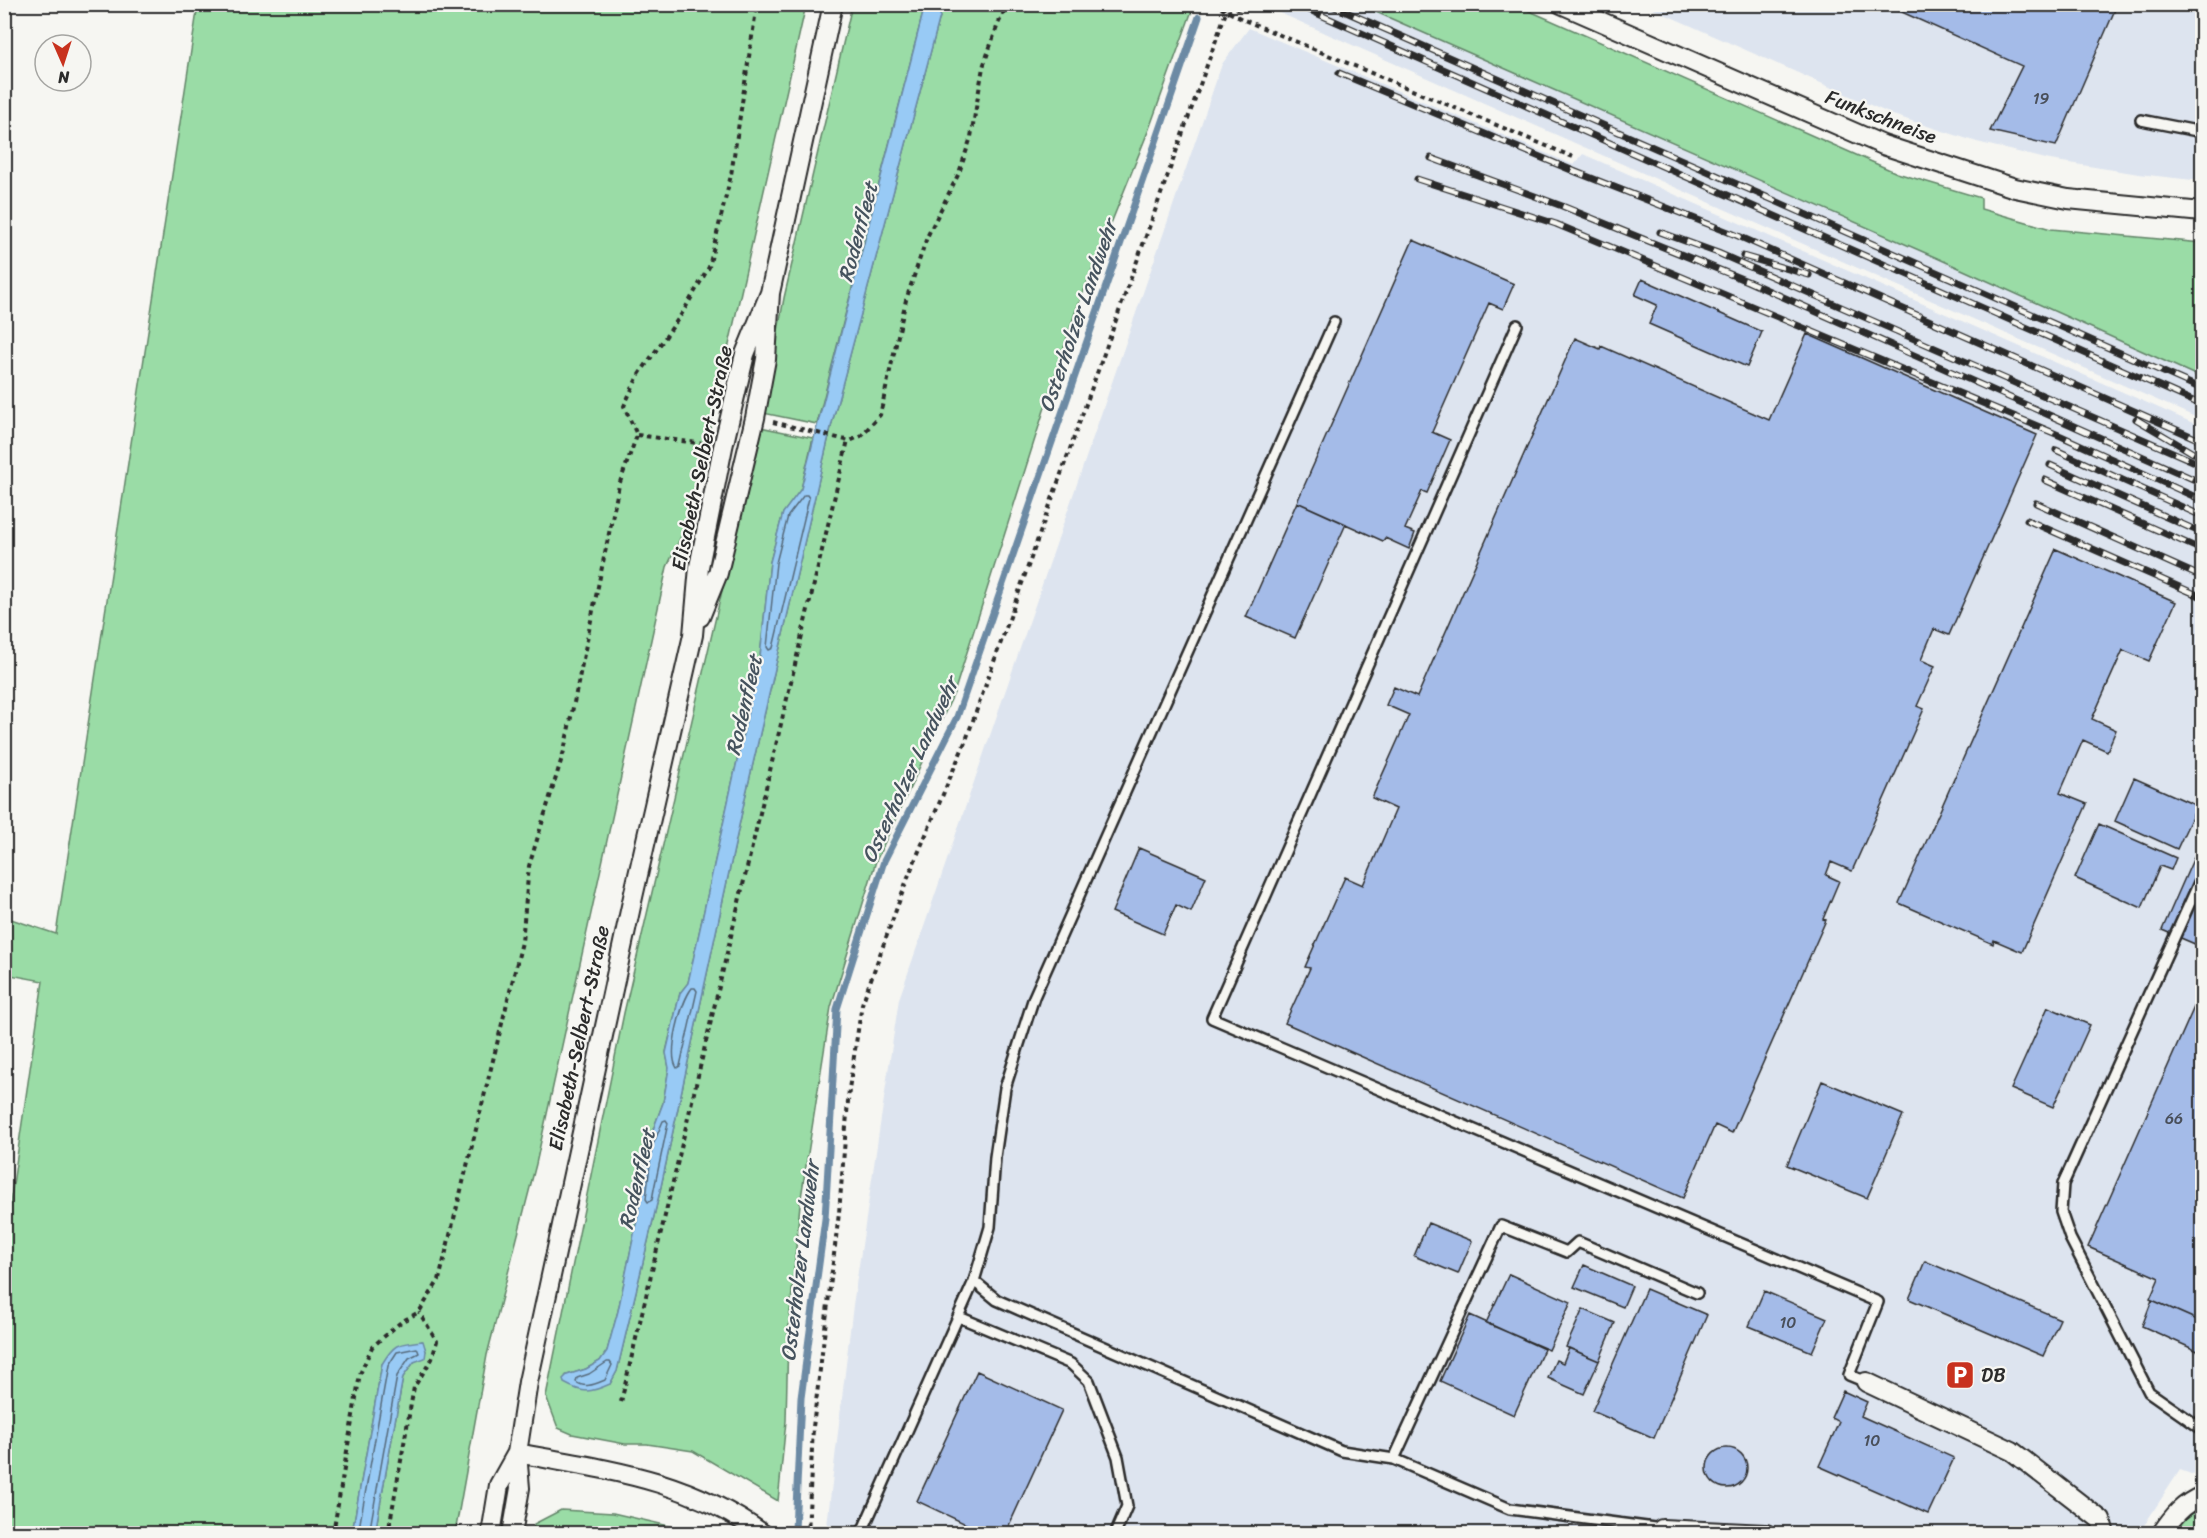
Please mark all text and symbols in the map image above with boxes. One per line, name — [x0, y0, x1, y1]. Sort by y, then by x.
north arrow — [33, 33, 93, 93]
text: N — [57, 63, 71, 92]
street label: Funkschneise — [1820, 80, 1942, 154]
house number: 19 — [2033, 84, 2050, 113]
water label: Rodenfleet — [826, 175, 890, 286]
water label: Osterholzer Landwehr — [1027, 211, 1130, 417]
street label: Elisabeth-Selbert-Straße — [661, 342, 743, 574]
water label: Rodenfleet — [714, 648, 775, 759]
water label: Osterholzer Landwehr — [850, 668, 971, 869]
street label: Elisabeth-Selbert-Straße — [538, 922, 620, 1154]
house number: 66 — [2165, 1104, 2183, 1133]
water label: Rodenfleet — [607, 1122, 668, 1233]
water label: Osterholzer Landwehr — [769, 1155, 832, 1363]
house number: 10 — [1780, 1308, 1796, 1337]
place label: DB — [1981, 1358, 2006, 1393]
parking icon: DB — [1944, 1359, 1976, 1391]
house number: 10 — [1864, 1426, 1880, 1455]

